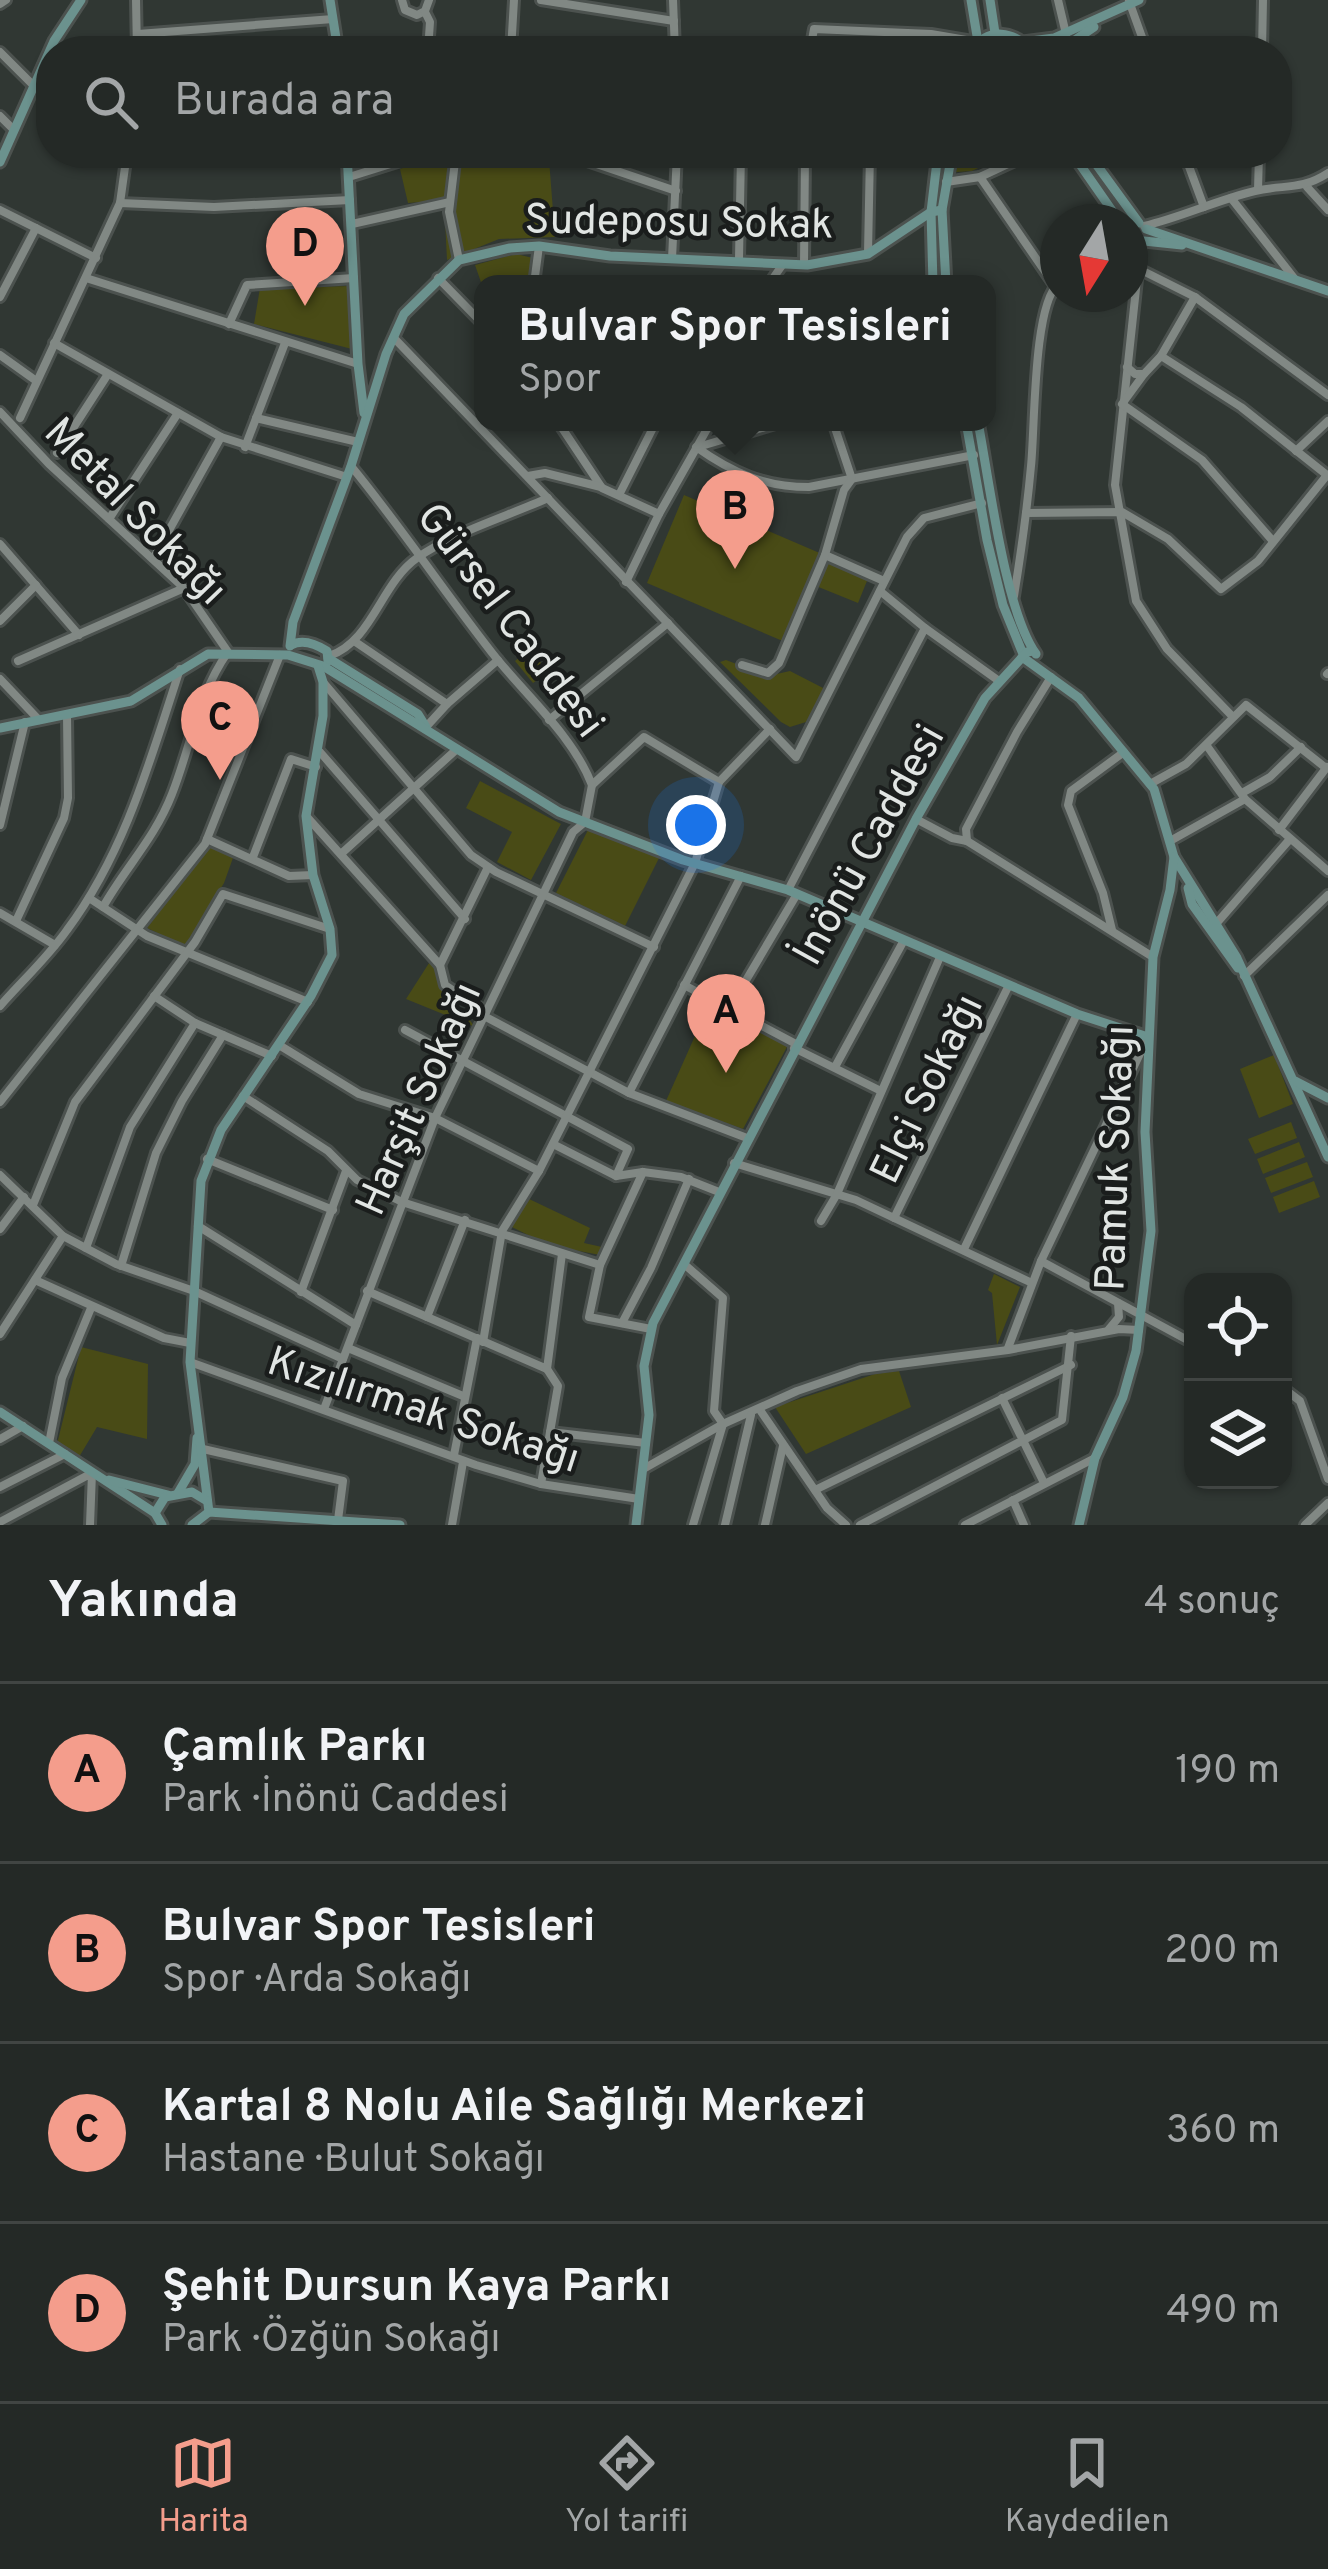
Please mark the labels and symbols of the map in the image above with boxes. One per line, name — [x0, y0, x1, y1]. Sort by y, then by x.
street label: Sudeposu Sokak — [524, 195, 834, 254]
north arrow — [1040, 204, 1148, 312]
pin: D — [266, 207, 344, 306]
street label: Metal Sokağı — [31, 408, 236, 618]
pin: B — [696, 470, 774, 569]
street label: Gürsel Caddesi — [403, 494, 614, 750]
pin: C — [181, 681, 259, 780]
street label: İnönü Caddesi — [782, 716, 959, 976]
your location — [666, 795, 726, 855]
pin: A — [687, 974, 765, 1073]
street label: Harşit Sokağı — [346, 975, 496, 1224]
street label: Elçi Sokağı — [860, 987, 998, 1193]
street label: Pamuk Sokağı — [1086, 1024, 1149, 1292]
street label: Kızılırmak Sokağı — [260, 1337, 585, 1488]

